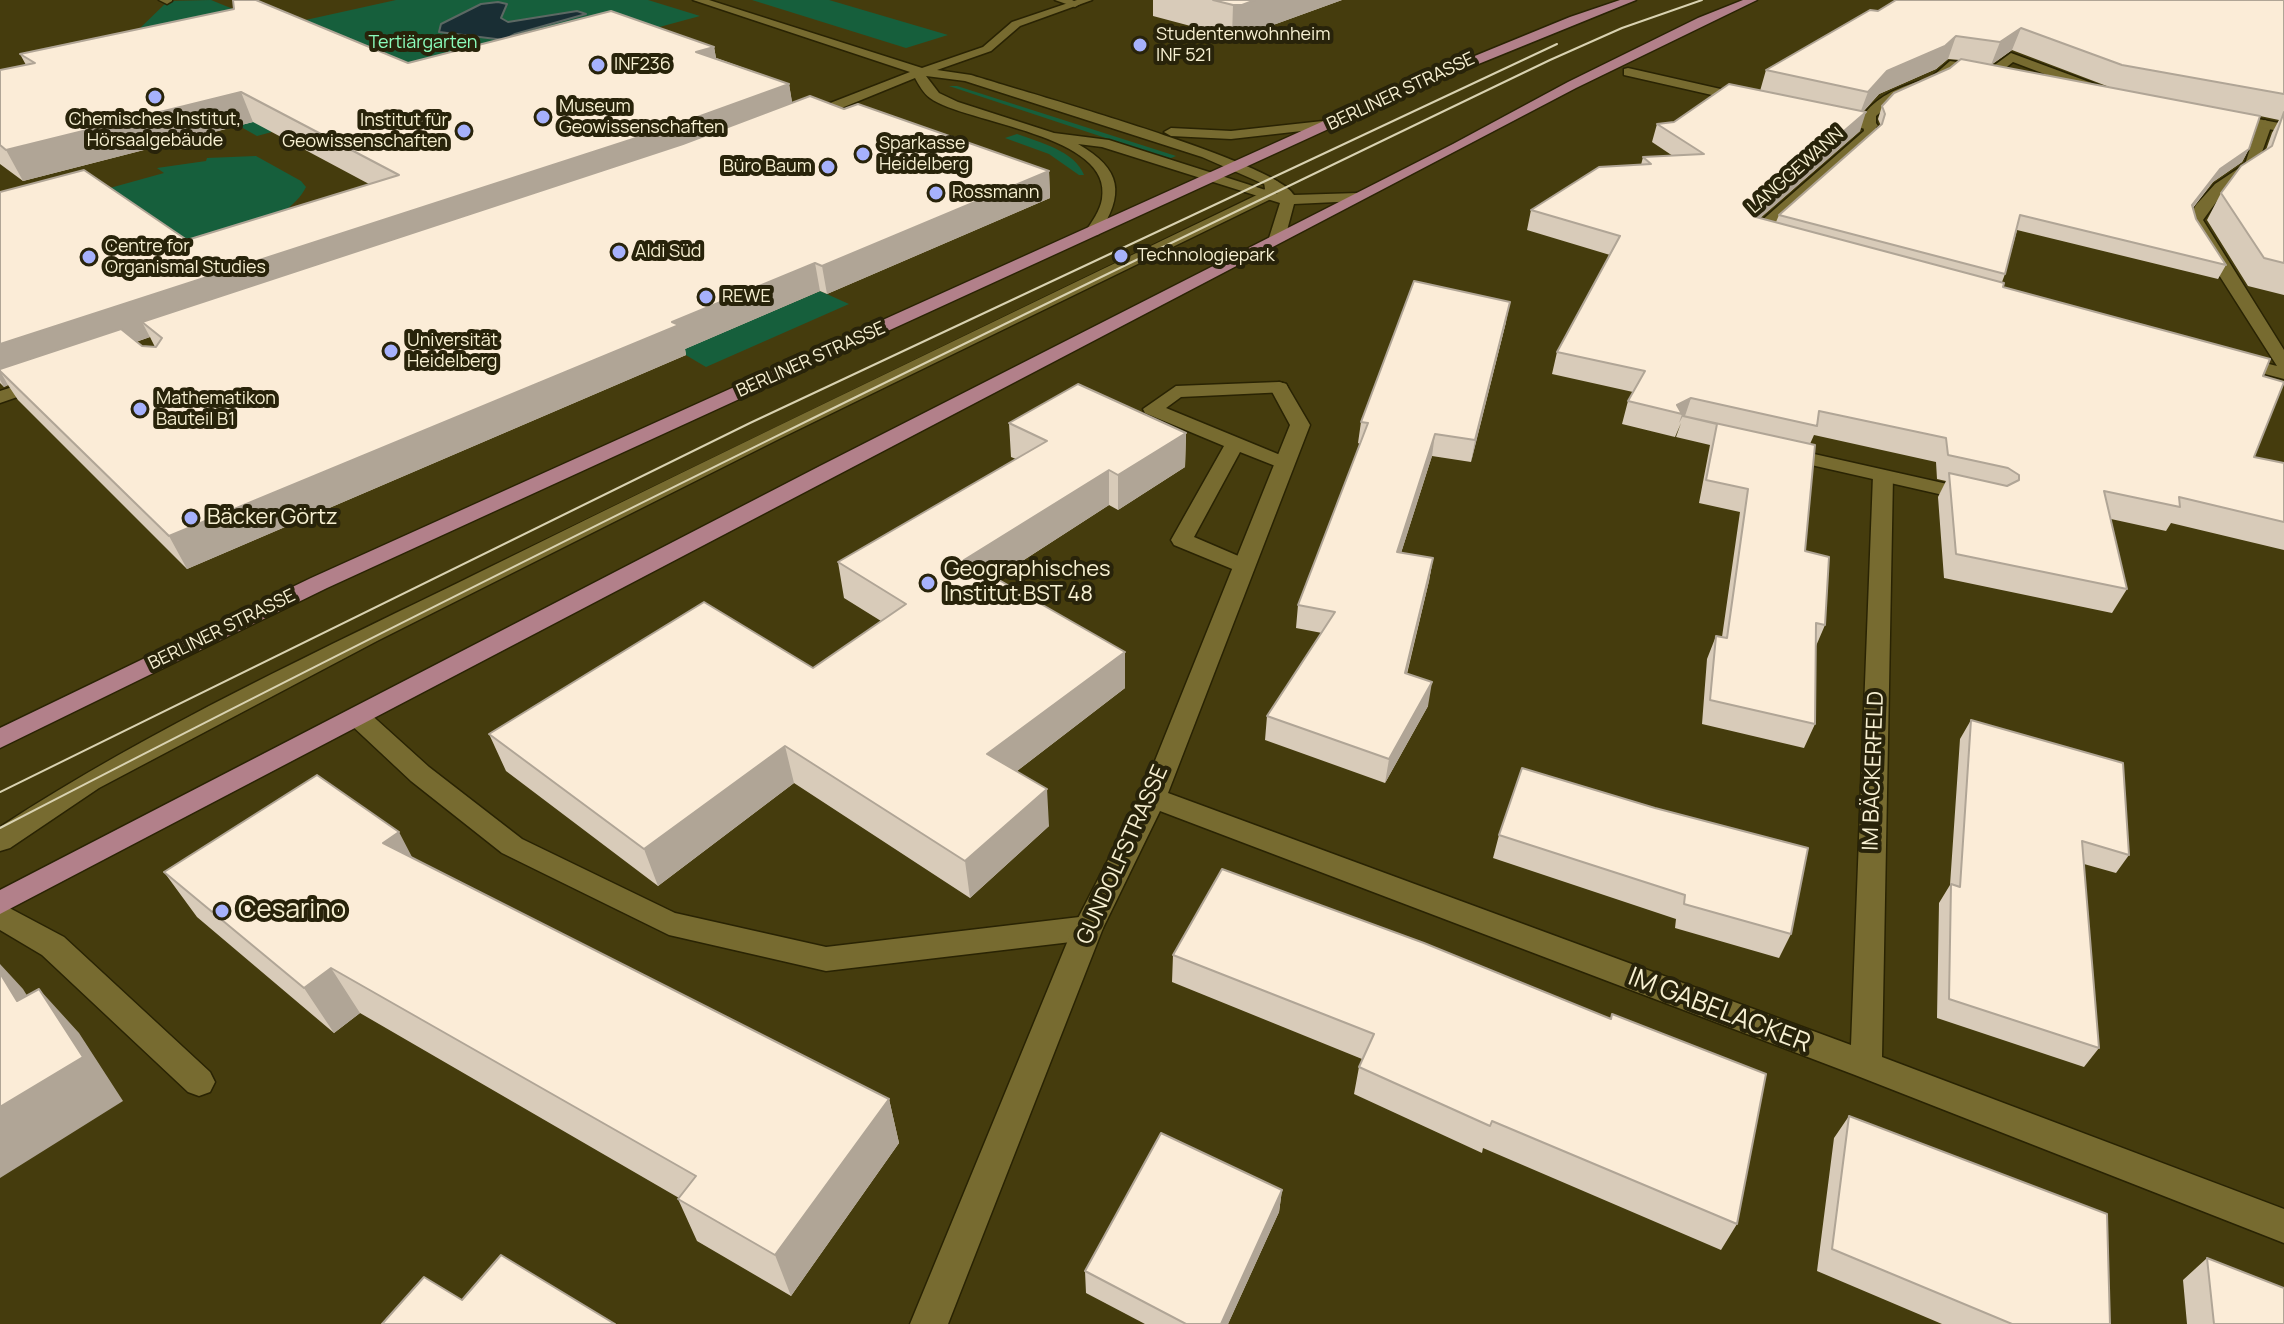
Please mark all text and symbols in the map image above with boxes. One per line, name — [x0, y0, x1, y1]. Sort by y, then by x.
place label: Studentenwohnheim INF 521 — [1156, 24, 1331, 66]
park label: Tertiärgarten — [369, 32, 477, 54]
marker: Studentenwohnheim INF 521 — [1131, 36, 1149, 54]
street label: BERLINER STRASSE — [1324, 48, 1478, 136]
place label: INF236 — [614, 54, 671, 76]
marker: INF236 — [589, 56, 607, 74]
marker: Chemisches Institut, Hörsaalgebäude — [146, 88, 164, 106]
place label: Museum Geowissenschaften — [559, 96, 725, 138]
marker: Museum Geowissenschaften — [534, 108, 552, 126]
place label: Chemisches Institut, Hörsaalgebäude — [69, 109, 241, 152]
place label: Institut für Geowissenschaften — [282, 110, 448, 152]
marker: Institut für Geowissenschaften — [455, 122, 473, 140]
street label: LANGGEWANN — [1744, 123, 1848, 219]
place label: Sparkasse Heidelberg — [879, 133, 969, 176]
marker: Sparkasse Heidelberg — [854, 145, 872, 163]
place label: Büro Baum — [723, 156, 812, 178]
marker: Büro Baum — [819, 158, 837, 176]
place label: Rossmann — [952, 182, 1039, 204]
marker: Rossmann — [927, 184, 945, 202]
place label: Centre for Organismal Studies — [105, 236, 266, 278]
place label: Aldi Süd — [635, 241, 702, 263]
marker: Aldi Süd — [610, 243, 628, 261]
place label: Technologiepark — [1137, 245, 1275, 267]
marker: Technologiepark — [1112, 247, 1130, 265]
marker: Centre for Organismal Studies — [80, 248, 98, 266]
place label: REWE — [722, 286, 771, 308]
marker: REWE — [697, 288, 715, 306]
street label: BERLINER STRASSE — [733, 317, 889, 403]
place label: Universität Heidelberg — [407, 330, 498, 372]
marker: Universität Heidelberg — [382, 342, 400, 360]
place label: Mathematikon Bauteil B1 — [156, 388, 276, 430]
marker: Mathematikon Bauteil B1 — [131, 400, 149, 418]
place label: Bäcker Görtz — [207, 505, 338, 531]
marker: Bäcker Görtz — [182, 509, 200, 527]
place label: Geographisches Institut BST 48 — [944, 557, 1111, 608]
marker: Geographisches Institut BST 48 — [919, 574, 937, 592]
street label: BERLINER STRASSE — [145, 585, 299, 675]
street label: IM BÄCKERFELD — [1858, 691, 1890, 851]
street label: GUNDOLFSTRASSE — [1072, 761, 1174, 949]
place label: Cesarino — [238, 895, 346, 927]
marker: Cesarino — [213, 902, 231, 920]
street label: IM GABELACKER — [1623, 962, 1815, 1060]

